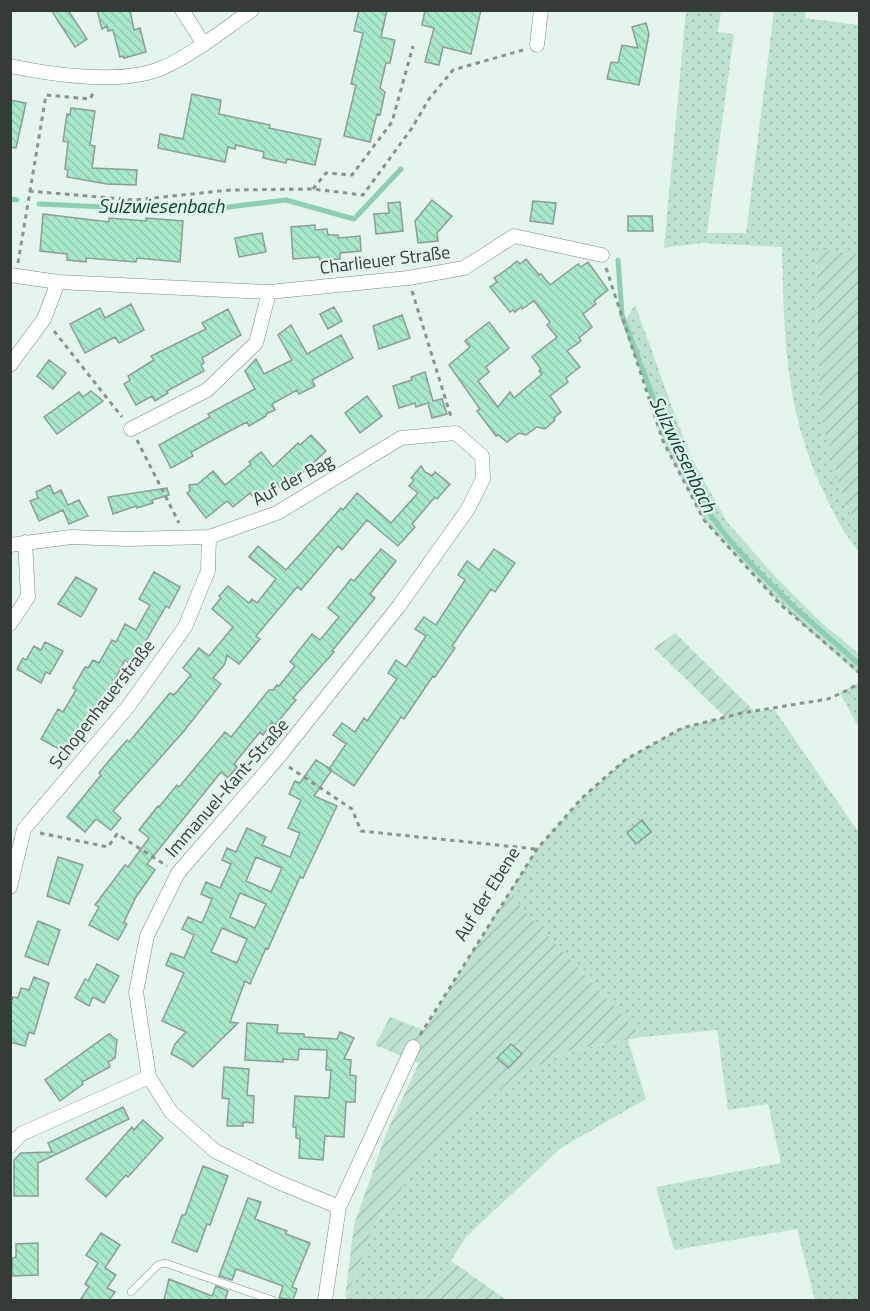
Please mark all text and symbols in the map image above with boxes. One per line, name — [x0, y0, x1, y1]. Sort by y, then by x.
water label: Sulzwiesenbach — [98, 190, 225, 221]
street label: Charlieuer Straße — [318, 238, 452, 281]
water label: Sulzwiesenbach — [642, 390, 726, 518]
street label: Auf der Bag — [247, 447, 338, 512]
street label: Schopenhauerstraße — [42, 633, 161, 774]
street label: Immanuel-Kant-Straße — [158, 712, 295, 863]
street label: Auf der Ebene — [447, 842, 526, 946]

